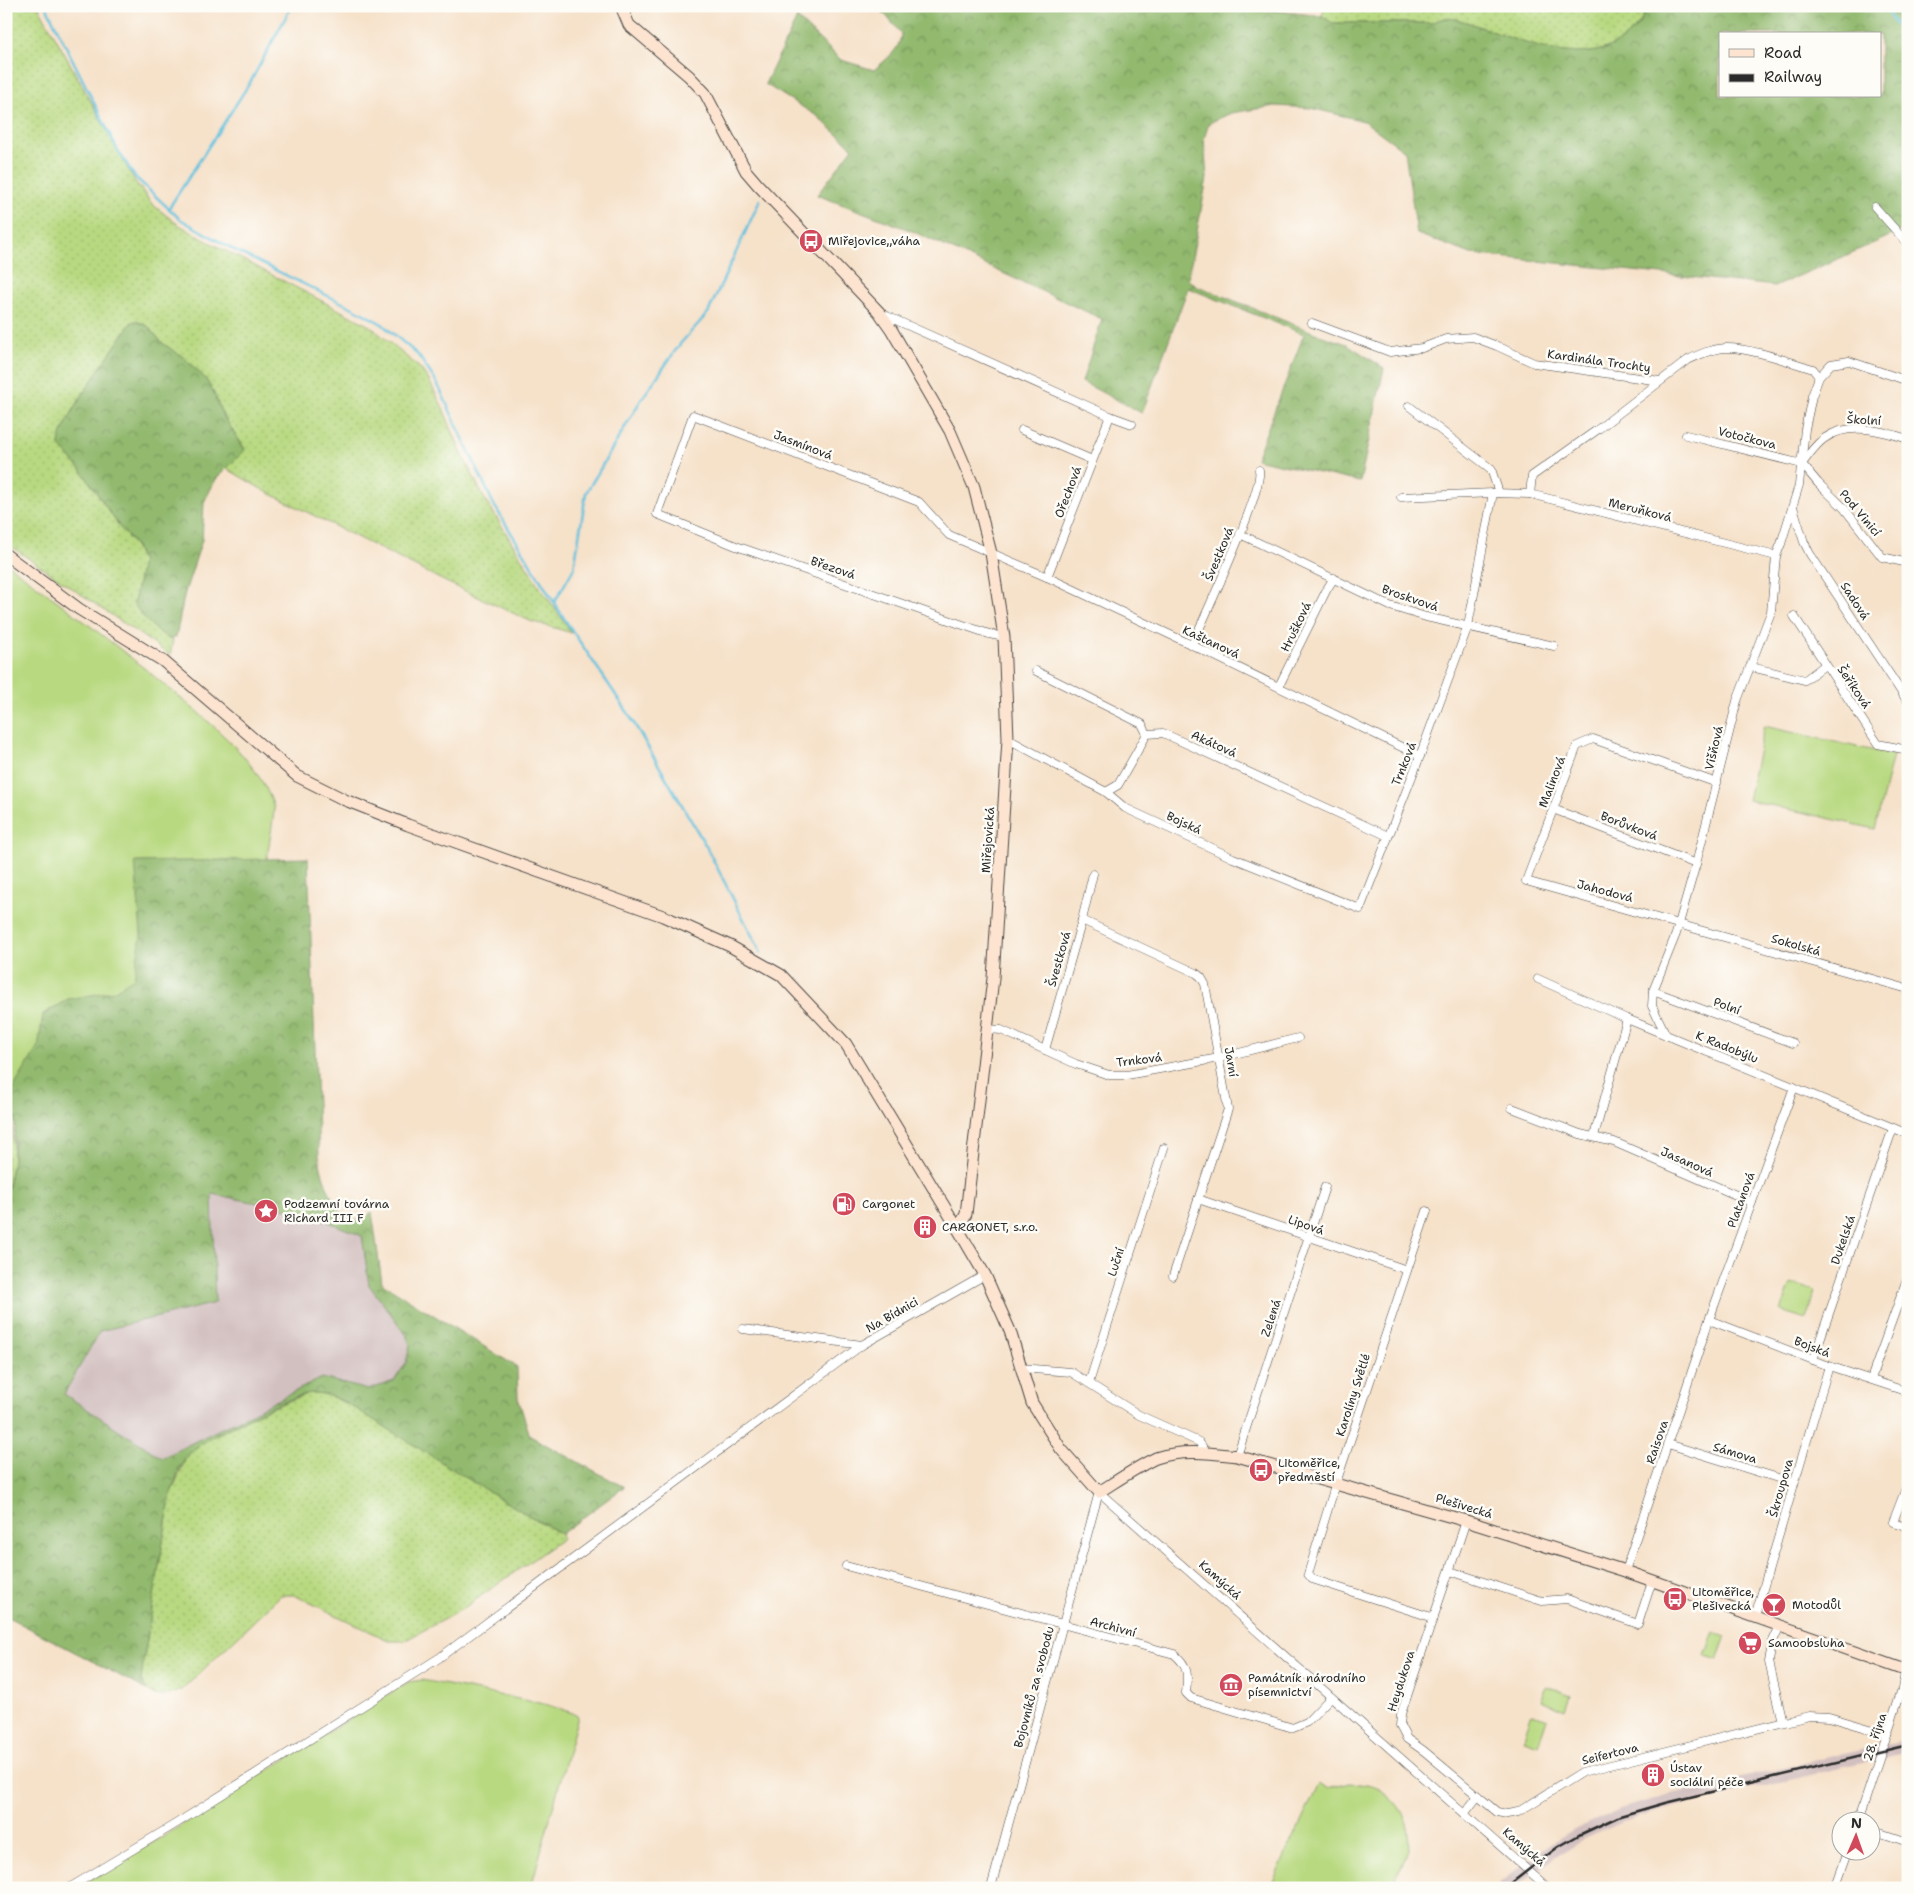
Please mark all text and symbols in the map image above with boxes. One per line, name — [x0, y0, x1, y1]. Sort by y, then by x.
legend — [1719, 32, 1882, 98]
text: Road — [1764, 43, 1802, 63]
text: Railway — [1764, 67, 1822, 87]
bus stop icon: Miřejovice,,váha — [798, 228, 824, 254]
place label: Miřejovice,,váha — [828, 233, 921, 249]
street label: Kardinála Trochty — [1546, 346, 1652, 376]
street label: Školní — [1846, 411, 1882, 429]
street label: Votočkova — [1716, 423, 1778, 453]
street label: Jasmínová — [771, 426, 835, 464]
street label: Ořechová — [1051, 463, 1085, 520]
street label: Pod Vinicí — [1836, 486, 1885, 540]
street label: Meruňková — [1607, 494, 1674, 526]
street label: Švestková — [1201, 524, 1238, 583]
street label: Březová — [809, 553, 858, 583]
street label: Sadová — [1837, 579, 1873, 623]
street label: Broskvová — [1380, 581, 1441, 615]
street label: Hrušková — [1277, 599, 1315, 655]
street label: Kaštanová — [1180, 622, 1243, 662]
street label: Šeříková — [1834, 662, 1875, 712]
street label: Višňová — [1701, 724, 1727, 772]
street label: Akátová — [1189, 727, 1240, 761]
street label: Trnková — [1388, 739, 1420, 788]
street label: Malinová — [1535, 754, 1569, 810]
street label: Miřejovická — [978, 806, 998, 873]
street label: Bojská — [1164, 808, 1205, 838]
street label: Borůvková — [1598, 808, 1660, 844]
street label: Jahodová — [1575, 876, 1635, 906]
street label: Švestková — [1043, 929, 1075, 988]
street label: Sokolská — [1769, 930, 1823, 960]
street label: Polní — [1711, 994, 1743, 1019]
street label: K Radobýlu — [1693, 1027, 1761, 1067]
street label: Jarní — [1220, 1046, 1242, 1079]
street label: Trnková — [1115, 1049, 1163, 1071]
street label: Jasanová — [1658, 1143, 1716, 1181]
street label: Platanová — [1724, 1169, 1759, 1230]
fuel station icon: Cargonet — [831, 1191, 857, 1217]
place label: Podzemní továrna Richard III F — [284, 1196, 390, 1226]
place label: Cargonet — [862, 1196, 915, 1212]
place icon: Podzemní továrna Richard III F — [253, 1198, 279, 1224]
street label: Lipová — [1286, 1211, 1327, 1239]
street label: Dukelská — [1827, 1213, 1859, 1267]
building icon: CARGONET, s.r.o. — [912, 1214, 938, 1240]
place label: CARGONET, s.r.o. — [942, 1219, 1038, 1235]
street label: Luční — [1104, 1245, 1128, 1278]
street label: Na Bídnici — [863, 1294, 921, 1336]
street label: Zelená — [1257, 1297, 1285, 1339]
street label: Bojská — [1792, 1333, 1833, 1361]
street label: Karolíny Světlé — [1332, 1351, 1374, 1439]
street label: Raisova — [1642, 1418, 1672, 1466]
street label: Sámova — [1711, 1439, 1759, 1467]
place label: Litoměřice, předměstí — [1278, 1455, 1340, 1485]
street label: Škroupova — [1765, 1456, 1797, 1519]
bus stop icon: Litoměřice, předměstí — [1248, 1457, 1274, 1483]
street label: Plešivecká — [1434, 1490, 1495, 1522]
street label: Kamýcká — [1195, 1557, 1245, 1604]
place label: Litoměřice, Plešivecká — [1692, 1584, 1754, 1614]
bus stop icon: Litoměřice, Plešivecká — [1662, 1586, 1688, 1612]
bar icon: Motodůl — [1761, 1592, 1787, 1618]
place label: Motodůl — [1792, 1597, 1841, 1613]
street label: Archivní — [1088, 1613, 1138, 1641]
street label: Bojovníků za svobodu — [1010, 1624, 1058, 1750]
supermarket icon: Samoobsluha — [1737, 1630, 1763, 1656]
place label: Samoobsluha — [1768, 1635, 1845, 1651]
street label: Heydukova — [1384, 1648, 1419, 1714]
place label: Památník národního písemnictví — [1248, 1670, 1366, 1700]
museum icon: Památník národního písemnictví — [1218, 1672, 1244, 1698]
street label: 28. října — [1860, 1710, 1890, 1763]
street label: Seifertova — [1580, 1739, 1640, 1769]
place label: Ústav sociální péče — [1670, 1760, 1744, 1790]
building icon: Ústav sociální péče — [1640, 1762, 1666, 1788]
north arrow — [1832, 1812, 1882, 1862]
text: N — [1851, 1814, 1862, 1832]
street label: Kamýcká — [1499, 1824, 1549, 1870]

